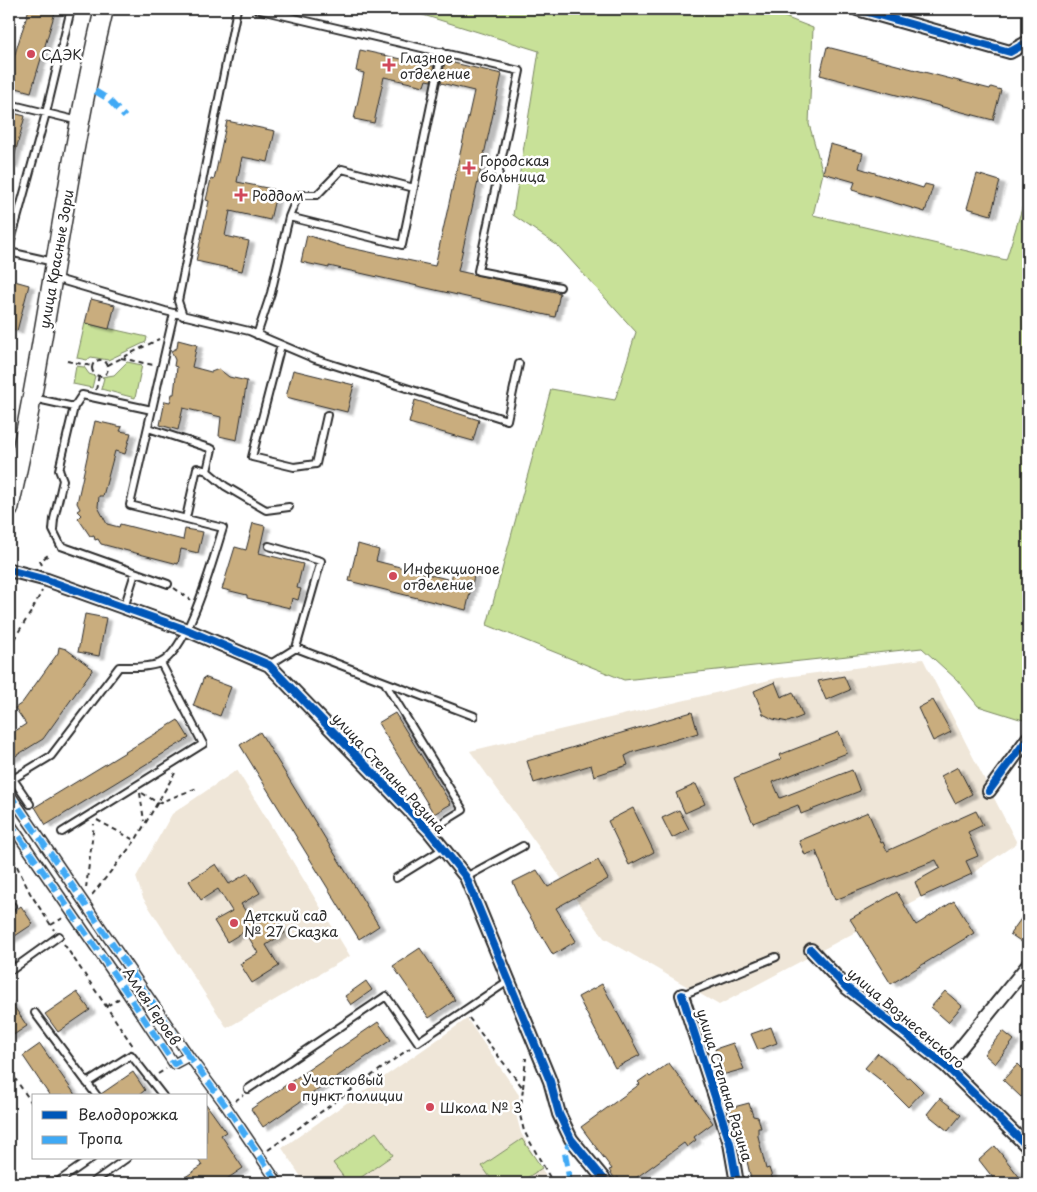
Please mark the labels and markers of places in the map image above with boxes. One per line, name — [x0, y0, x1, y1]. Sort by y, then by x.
place label: СДЭК — [41, 44, 82, 65]
place label: Глазное отделение — [400, 47, 471, 84]
marker: СДЭК — [25, 48, 37, 60]
marker: Глазное отделение — [382, 58, 396, 72]
place label: Городская больница — [480, 150, 549, 187]
marker: Городская больница — [462, 161, 476, 175]
place label: Роддом — [252, 185, 304, 206]
marker: Роддом — [234, 188, 248, 202]
place label: Инфекционое отделение — [403, 558, 500, 595]
marker: Инфекционое отделение — [387, 570, 399, 582]
place label: Детский сад № 27 Сказка — [243, 905, 338, 942]
marker: Детский сад № 27 Сказка — [228, 917, 240, 929]
place label: Участковый пункт полиции — [302, 1069, 403, 1106]
marker: Участковый пункт полиции — [286, 1081, 298, 1093]
place label: Школа № 3 — [440, 1097, 522, 1118]
marker: Школа № 3 — [424, 1101, 436, 1113]

